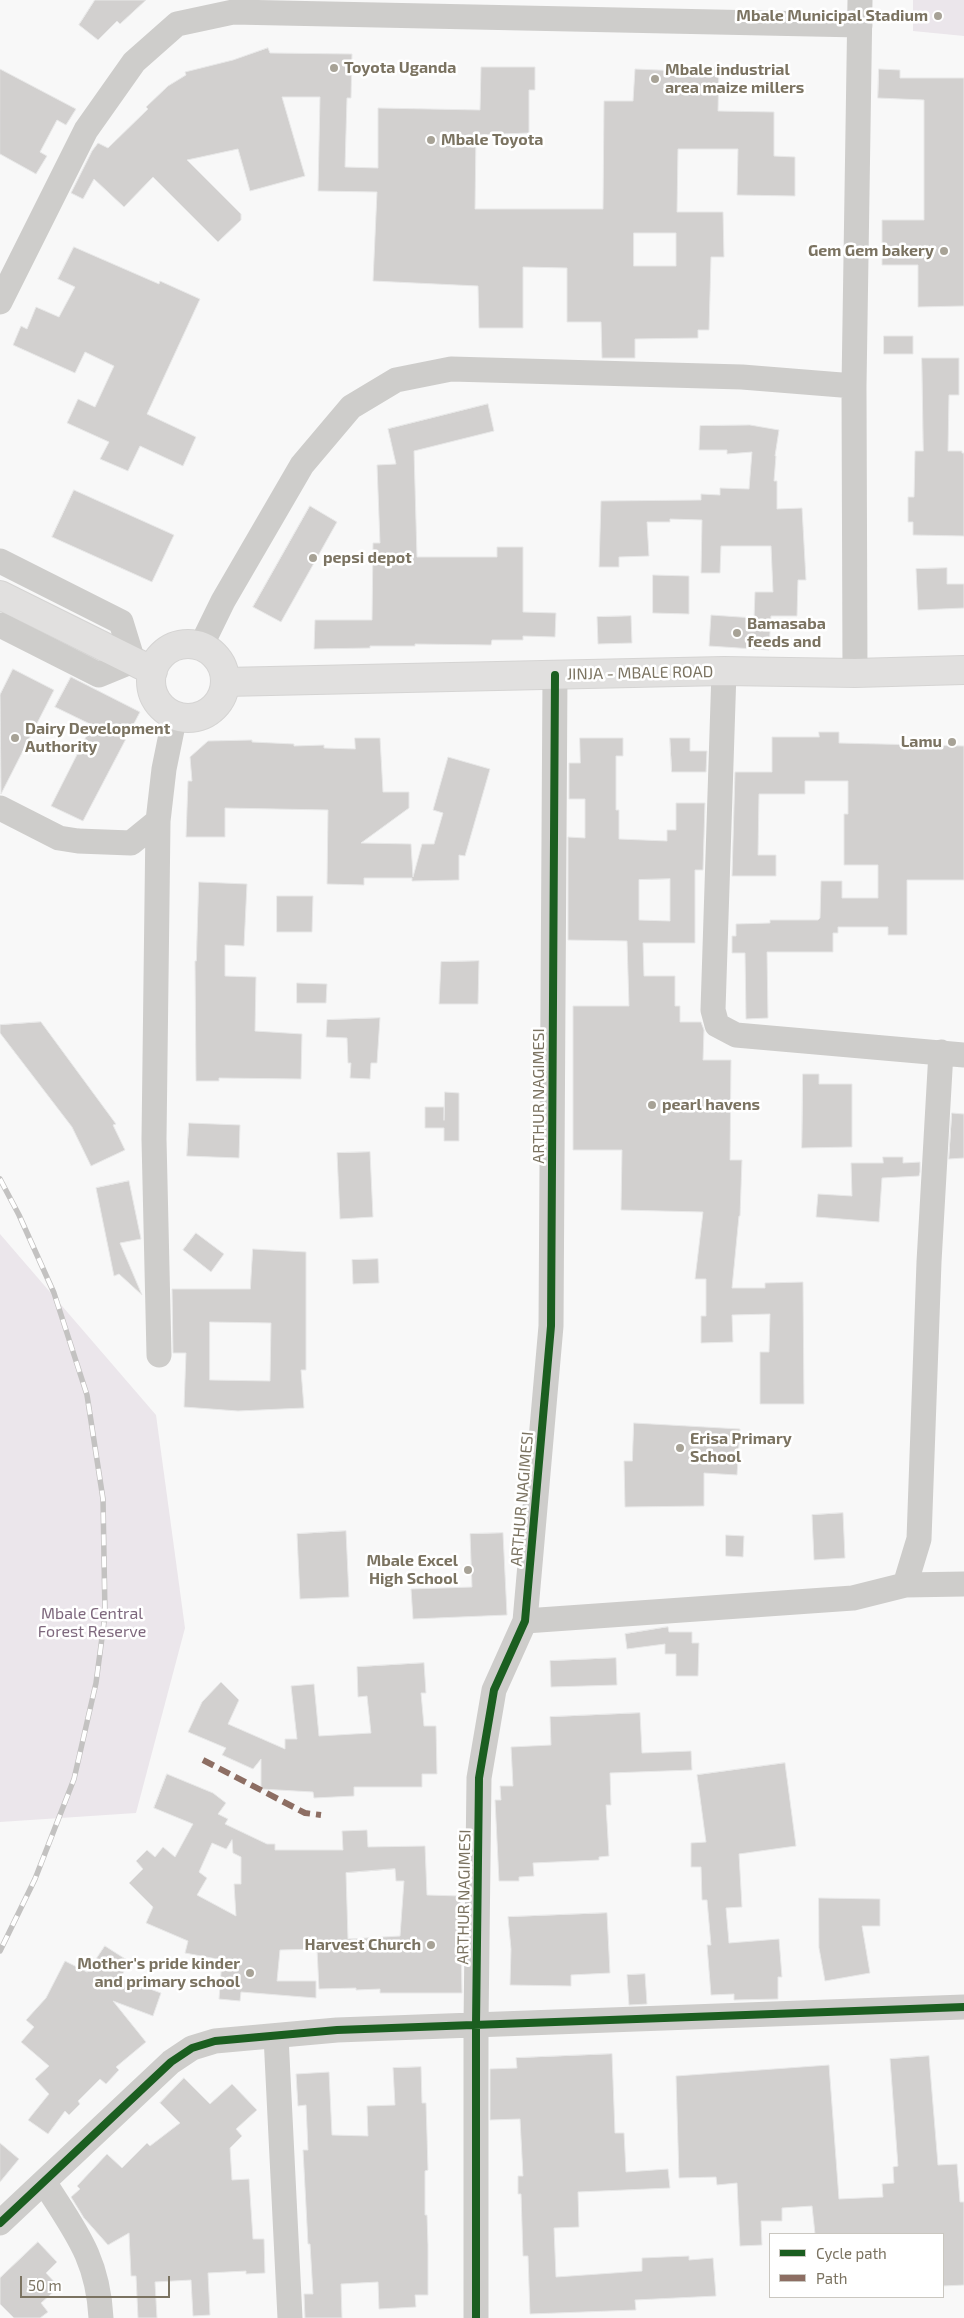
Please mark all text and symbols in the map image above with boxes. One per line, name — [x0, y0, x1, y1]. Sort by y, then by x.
place label: Mbale Municipal Stadium — [736, 6, 928, 26]
marker: Mbale Municipal Stadium — [932, 10, 944, 22]
place label: Toyota Uganda — [344, 58, 456, 78]
place label: Mbale industrial area maize millers — [665, 60, 804, 98]
marker: Toyota Uganda — [328, 62, 340, 74]
marker: Mbale industrial area maize millers — [649, 73, 661, 85]
place label: Mbale Toyota — [441, 130, 543, 150]
marker: Mbale Toyota — [425, 134, 437, 146]
place label: Gem Gem bakery — [808, 241, 934, 261]
marker: Gem Gem bakery — [938, 245, 950, 257]
place label: pepsi depot — [323, 548, 412, 568]
marker: pepsi depot — [307, 552, 319, 564]
place label: Bamasaba feeds and — [747, 614, 826, 652]
marker: Bamasaba feeds and — [731, 627, 743, 639]
street label: JINJA - MBALE ROAD — [567, 662, 713, 684]
place label: Dairy Development Authority — [25, 719, 170, 757]
marker: Dairy Development Authority — [9, 732, 21, 744]
place label: Lamu — [901, 732, 942, 752]
marker: Lamu — [946, 736, 958, 748]
street label: ARTHUR NAGIMESI — [529, 1028, 549, 1164]
place label: pearl havens — [662, 1095, 760, 1115]
marker: pearl havens — [646, 1099, 658, 1111]
place label: Erisa Primary School — [690, 1429, 792, 1467]
street label: ARTHUR NAGIMESI — [507, 1431, 537, 1567]
marker: Erisa Primary School — [674, 1442, 686, 1454]
place label: Mbale Excel High School — [367, 1551, 458, 1589]
marker: Mbale Excel High School — [462, 1564, 474, 1576]
park label: Mbale Central Forest Reserve — [38, 1604, 146, 1642]
street label: ARTHUR NAGIMESI — [453, 1829, 475, 1965]
place label: Harvest Church — [305, 1935, 421, 1955]
marker: Harvest Church — [425, 1939, 437, 1951]
place label: Mother's pride kinder and primary school — [77, 1954, 240, 1992]
marker: Mother's pride kinder and primary school — [244, 1967, 256, 1979]
legend — [769, 2233, 944, 2298]
text: Cycle path — [816, 2244, 887, 2262]
scale bar — [22, 2266, 172, 2298]
text: Path — [816, 2269, 847, 2287]
text: 50 m — [28, 2276, 62, 2294]

